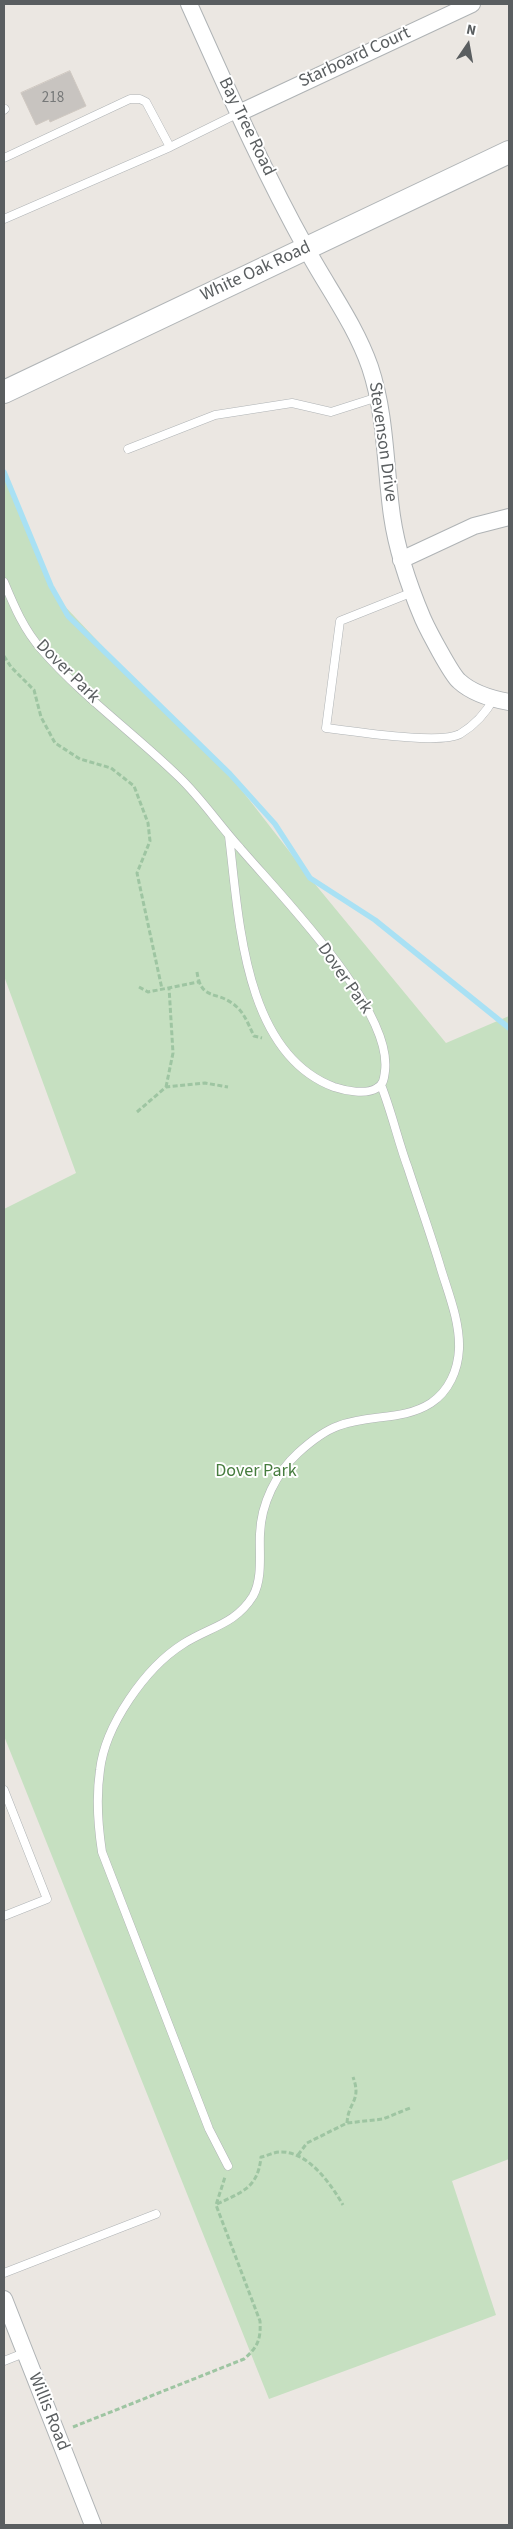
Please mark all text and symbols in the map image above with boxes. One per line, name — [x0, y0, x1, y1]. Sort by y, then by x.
north arrow — [443, 20, 493, 70]
text: N — [464, 20, 478, 41]
street label: Starboard Court — [296, 23, 414, 93]
street label: Bay Tree Road — [213, 74, 279, 180]
house number: 218 — [42, 90, 64, 108]
street label: White Oak Road — [198, 237, 314, 307]
street label: Stevenson Drive — [363, 381, 401, 503]
street label: Dover Park — [31, 636, 103, 708]
street label: Dover Park — [312, 939, 376, 1019]
park label: Dover Park — [215, 1461, 297, 1483]
street label: Willis Road — [23, 2370, 73, 2454]

